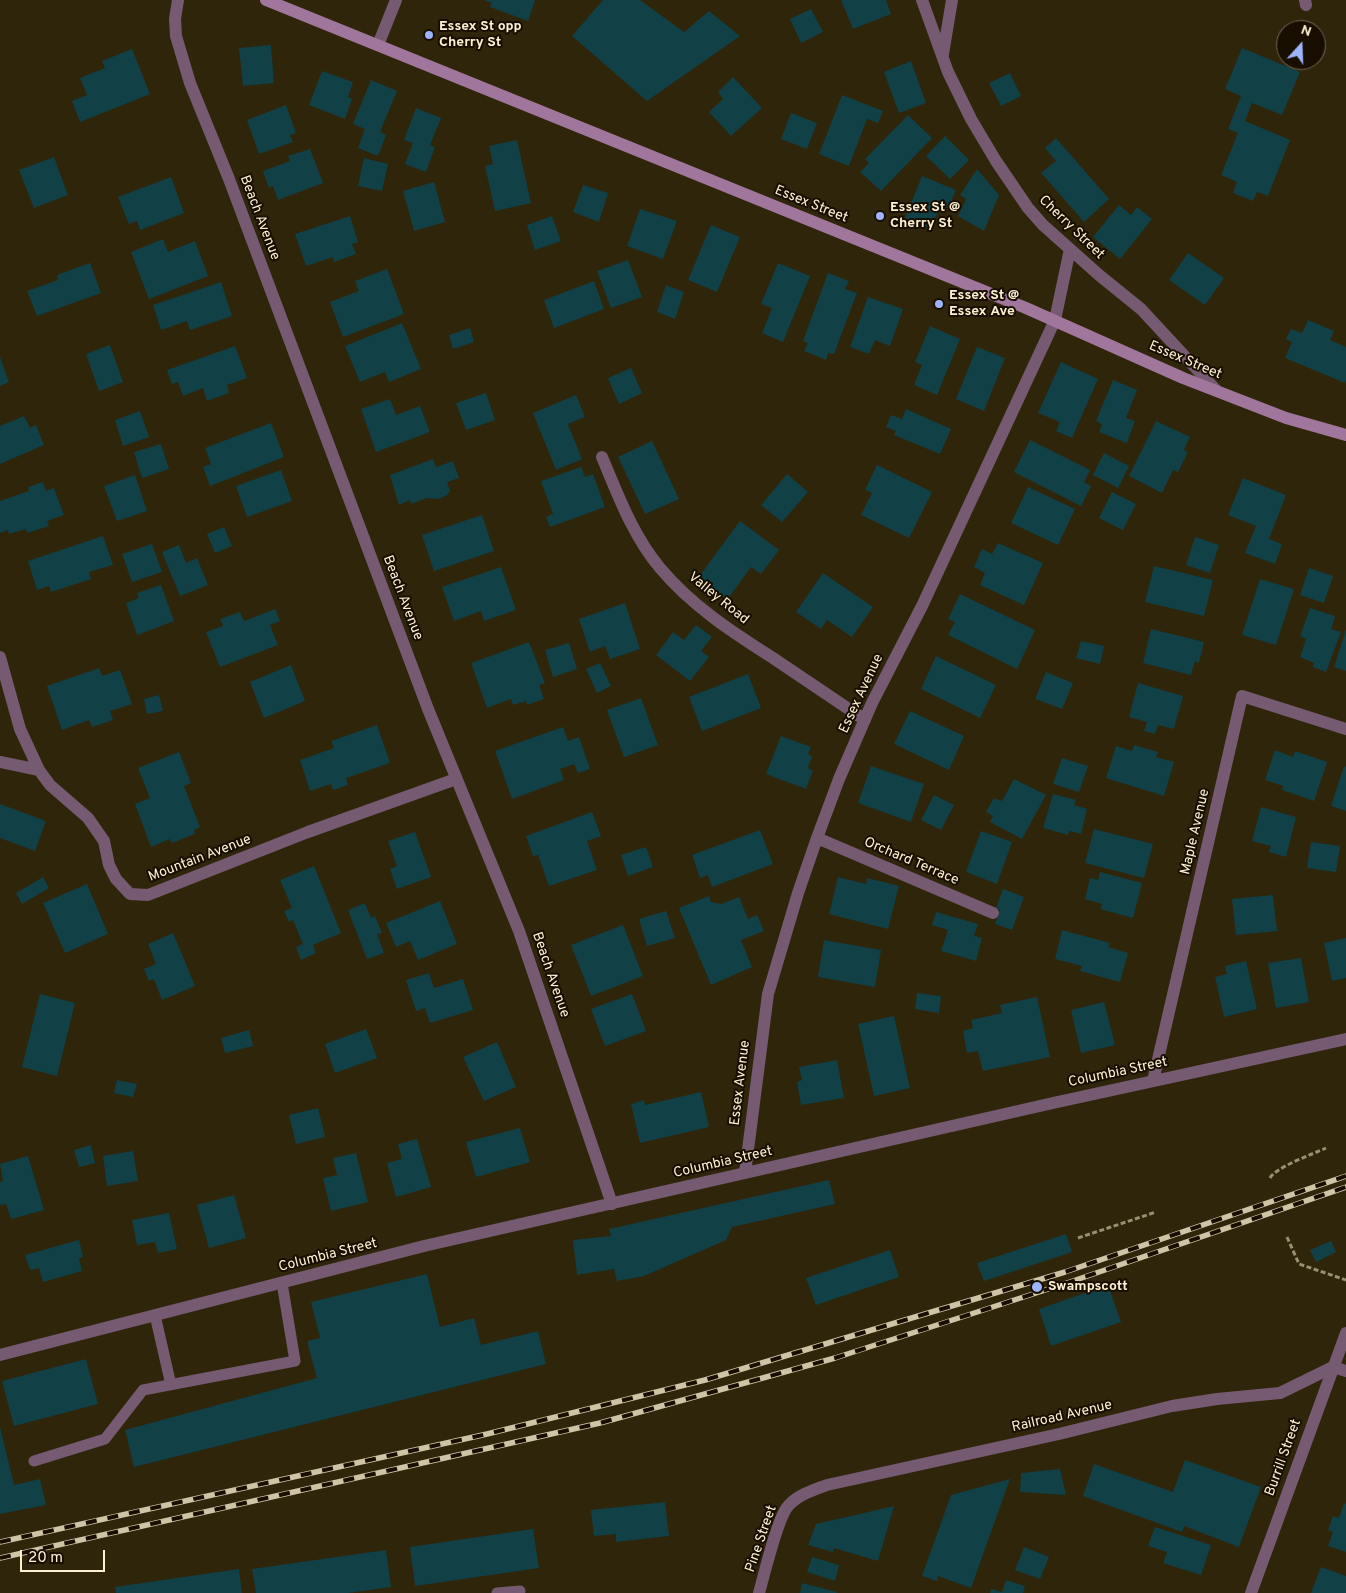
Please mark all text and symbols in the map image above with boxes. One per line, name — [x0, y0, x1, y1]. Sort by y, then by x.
place label: Essex St opp Cherry St — [439, 19, 521, 52]
north arrow — [1276, 20, 1326, 70]
text: N — [1298, 22, 1314, 41]
marker: Essex St opp Cherry St — [423, 29, 435, 41]
street label: Beach Avenue — [235, 173, 283, 263]
street label: Essex Street — [772, 183, 850, 227]
street label: Cherry Street — [1035, 192, 1107, 264]
place label: Essex St @ Cherry St — [890, 200, 960, 232]
marker: Essex St @ Cherry St — [874, 210, 886, 222]
place label: Essex St @ Essex Ave — [949, 288, 1019, 321]
marker: Essex St @ Essex Ave — [933, 298, 945, 310]
street label: Essex Street — [1146, 338, 1224, 384]
street label: Beach Avenue — [378, 553, 426, 643]
street label: Valley Road — [684, 569, 752, 629]
street label: Essex Avenue — [836, 652, 888, 736]
street label: Maple Avenue — [1178, 787, 1214, 877]
street label: Mountain Avenue — [146, 832, 254, 886]
street label: Orchard Terrace — [861, 834, 961, 890]
street label: Beach Avenue — [528, 930, 572, 1020]
street label: Essex Avenue — [727, 1040, 755, 1126]
street label: Columbia Street — [1067, 1054, 1169, 1092]
street label: Columbia Street — [672, 1143, 774, 1183]
street label: Columbia Street — [277, 1236, 379, 1276]
place label: Swampscott — [1048, 1279, 1128, 1295]
marker: Swampscott — [1030, 1280, 1044, 1294]
street label: Railroad Avenue — [1010, 1397, 1114, 1437]
street label: Burrill Street — [1262, 1417, 1306, 1499]
street label: Pine Street — [743, 1503, 781, 1575]
scale bar — [22, 1540, 108, 1572]
text: 20 m — [28, 1549, 63, 1568]

